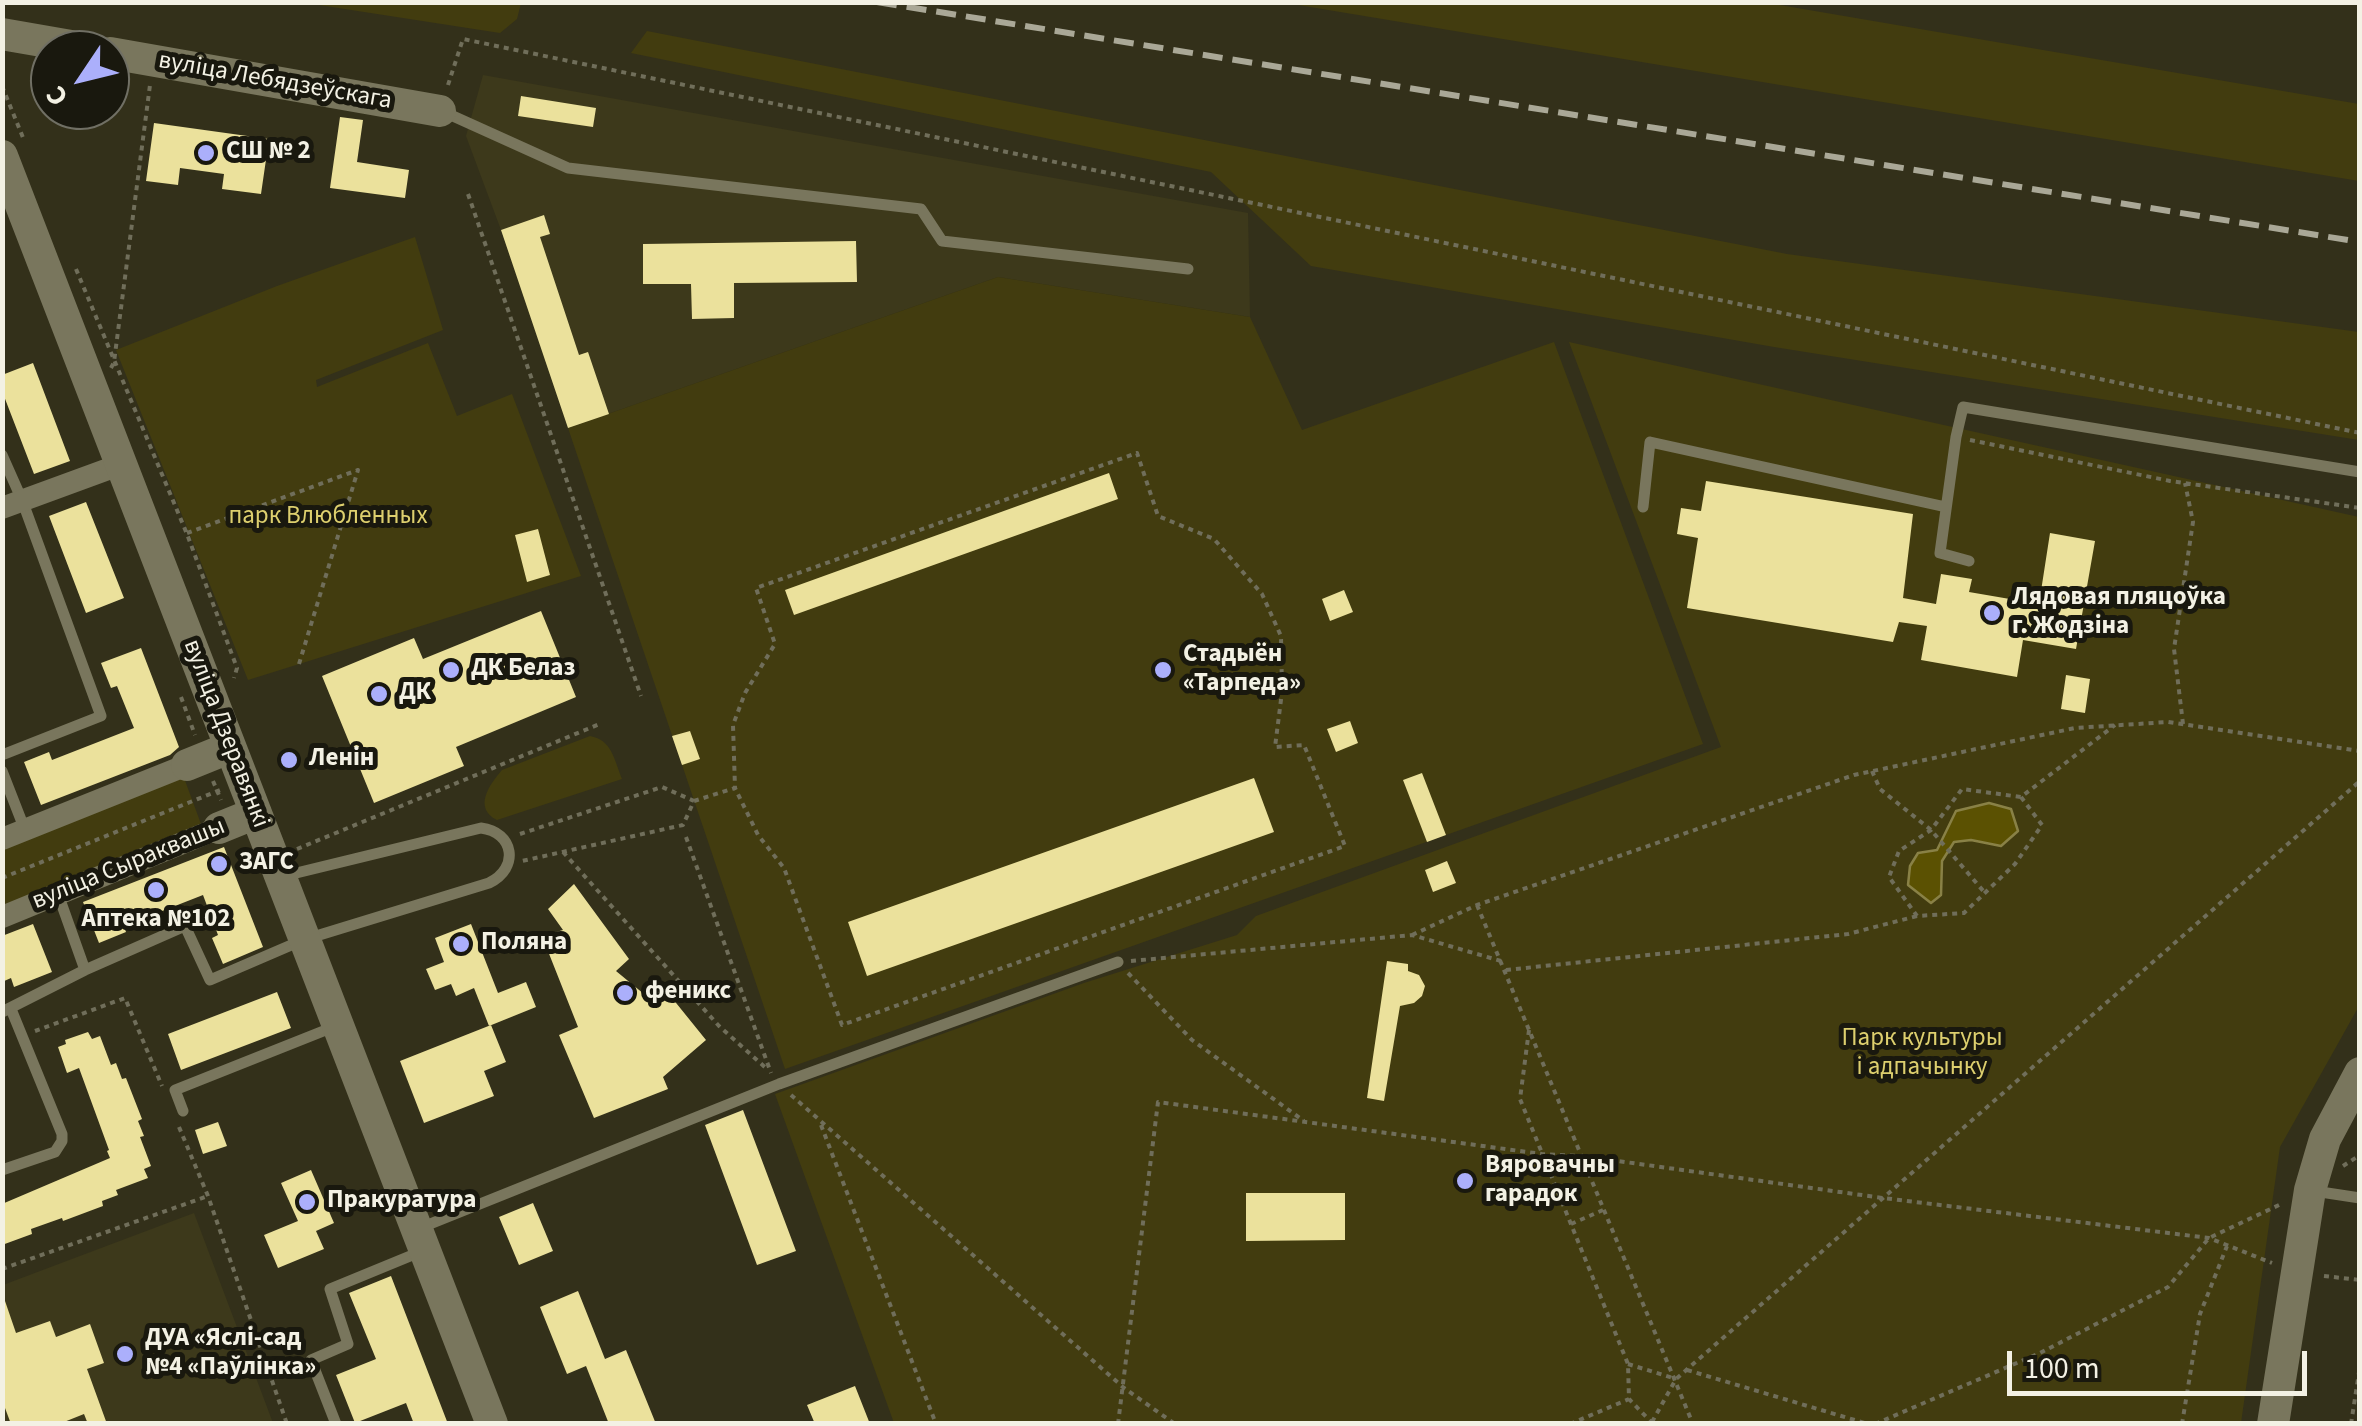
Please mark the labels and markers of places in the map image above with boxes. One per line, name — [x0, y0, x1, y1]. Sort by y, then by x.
place label: СШ № 2 — [226, 138, 311, 168]
marker: СШ № 2 — [195, 142, 217, 164]
place label: Лядовая пляцоўка г. Жодзіна — [2012, 584, 2226, 643]
marker: Лядовая пляцоўка г. Жодзіна — [1981, 602, 2003, 624]
place label: Стадыён «Тарпеда» — [1183, 641, 1301, 700]
place label: ДК Белаз — [471, 655, 575, 685]
marker: ДК Белаз — [440, 659, 462, 681]
marker: Стадыён «Тарпеда» — [1152, 659, 1174, 681]
place label: ДК — [399, 679, 431, 709]
marker: ДК — [368, 683, 390, 705]
place label: Ленін — [309, 745, 374, 775]
marker: Ленін — [278, 749, 300, 771]
place label: ЗАГС — [239, 849, 294, 879]
marker: ЗАГС — [208, 853, 230, 875]
marker: Аптека №102 — [145, 879, 167, 901]
place label: Аптека №102 — [82, 906, 230, 936]
place label: Поляна — [481, 929, 567, 959]
marker: Поляна — [450, 933, 472, 955]
place label: феникс — [645, 978, 731, 1008]
marker: феникс — [614, 982, 636, 1004]
place label: Вяровачны гарадок — [1485, 1152, 1615, 1211]
marker: Вяровачны гарадок — [1454, 1170, 1476, 1192]
place label: Пракуратура — [327, 1187, 476, 1217]
marker: Пракуратура — [296, 1191, 318, 1213]
place label: ДУА «Яслі-сад №4 «Паўлінка» — [145, 1325, 316, 1384]
marker: ДУА «Яслі-сад №4 «Паўлінка» — [114, 1343, 136, 1365]

